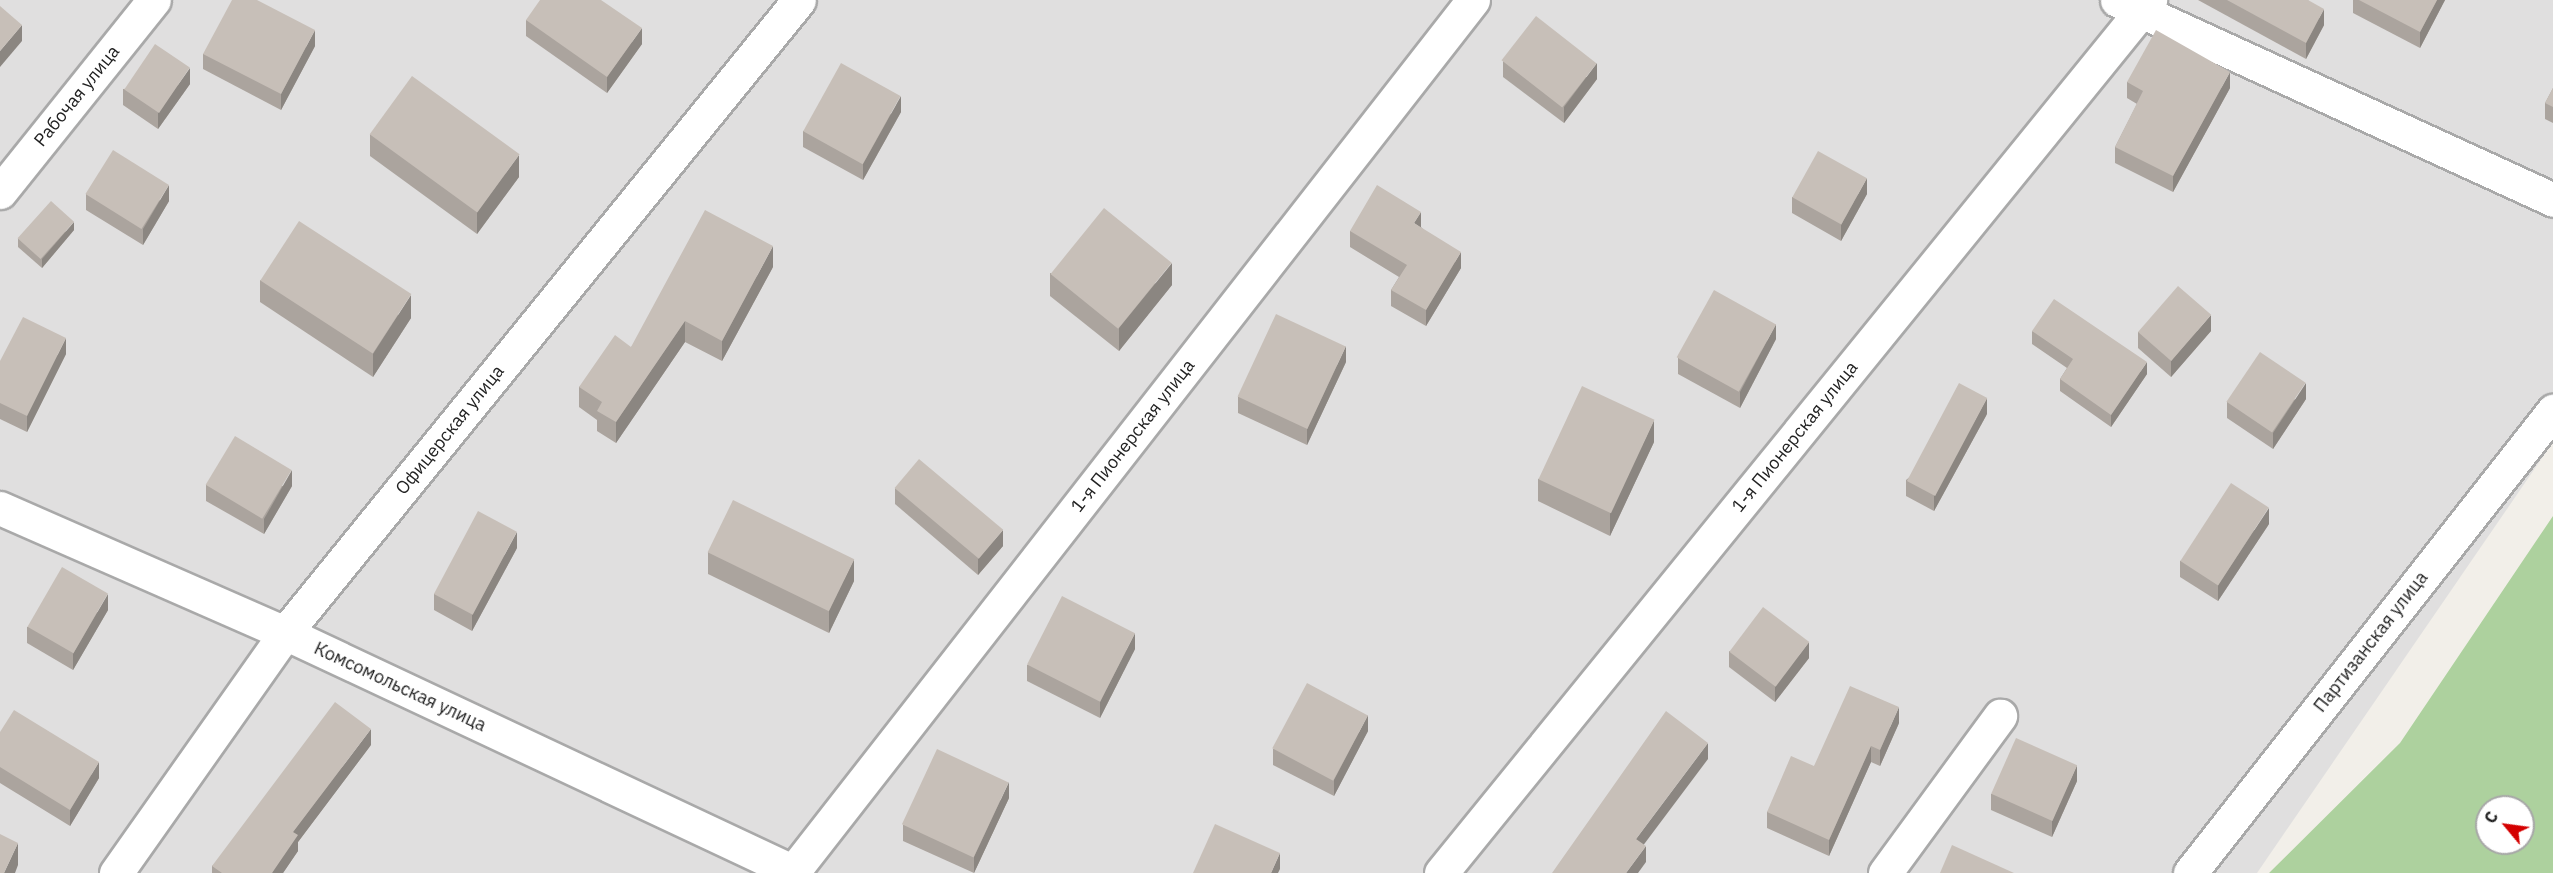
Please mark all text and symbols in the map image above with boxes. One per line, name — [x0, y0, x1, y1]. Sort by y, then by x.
street label: Рабочая улица — [30, 41, 124, 151]
street label: 1-я Пионерская улица — [1067, 355, 1199, 517]
street label: 1-я Пионерская улица — [1727, 357, 1863, 517]
street label: Офицерская улица — [391, 361, 509, 499]
street label: Партизанская улица — [2309, 567, 2433, 717]
street label: Комсомольская улица — [311, 638, 489, 736]
north arrow — [2475, 795, 2535, 855]
text: С — [2480, 808, 2502, 827]

